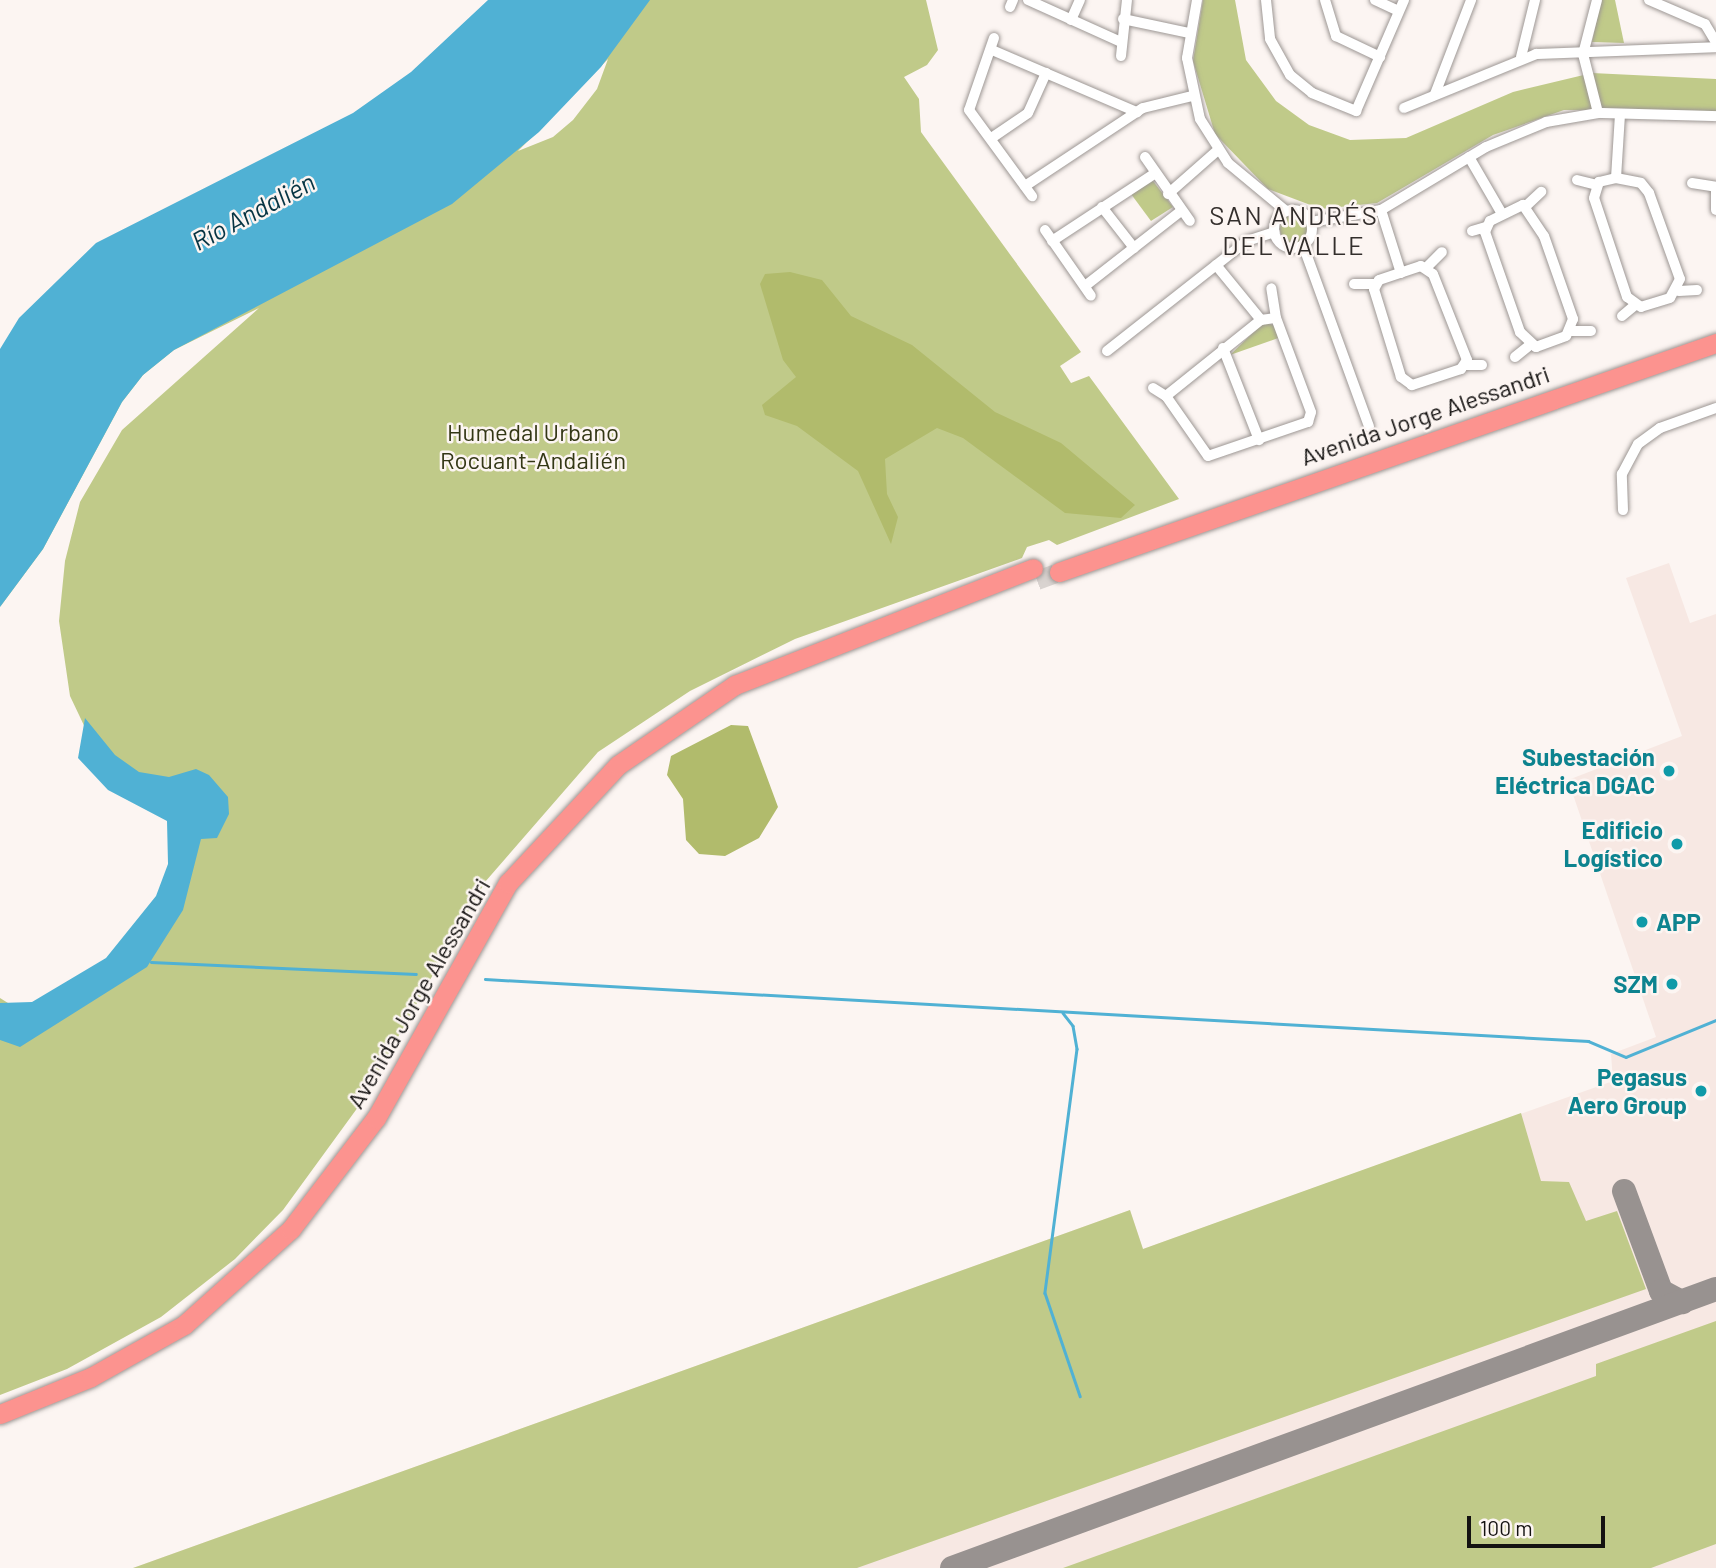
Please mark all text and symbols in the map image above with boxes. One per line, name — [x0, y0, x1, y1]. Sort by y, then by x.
water label: Río Andalién — [186, 166, 320, 256]
district label: SAN ANDRÉS DEL VALLE — [1210, 199, 1378, 260]
street label: Avenida Jorge Alessandri — [1297, 359, 1553, 471]
park label: Humedal Urbano Rocuant-Andalién — [440, 418, 626, 474]
place label: Subestación Eléctrica DGAC — [1495, 743, 1655, 799]
marker: Subestación Eléctrica DGAC — [1661, 763, 1677, 779]
place label: Edificio Logístico — [1563, 816, 1663, 872]
marker: Edificio Logístico — [1669, 836, 1685, 852]
street label: Avenida Jorge Alessandri — [340, 873, 496, 1113]
place label: APP — [1656, 908, 1701, 936]
marker: APP — [1634, 914, 1650, 930]
place label: SZM — [1613, 970, 1658, 998]
marker: SZM — [1664, 976, 1680, 992]
place label: Pegasus Aero Group — [1568, 1063, 1687, 1119]
marker: Pegasus Aero Group — [1693, 1083, 1709, 1099]
scale bar — [1471, 1502, 1609, 1546]
text: 100 m — [1480, 1515, 1533, 1540]

